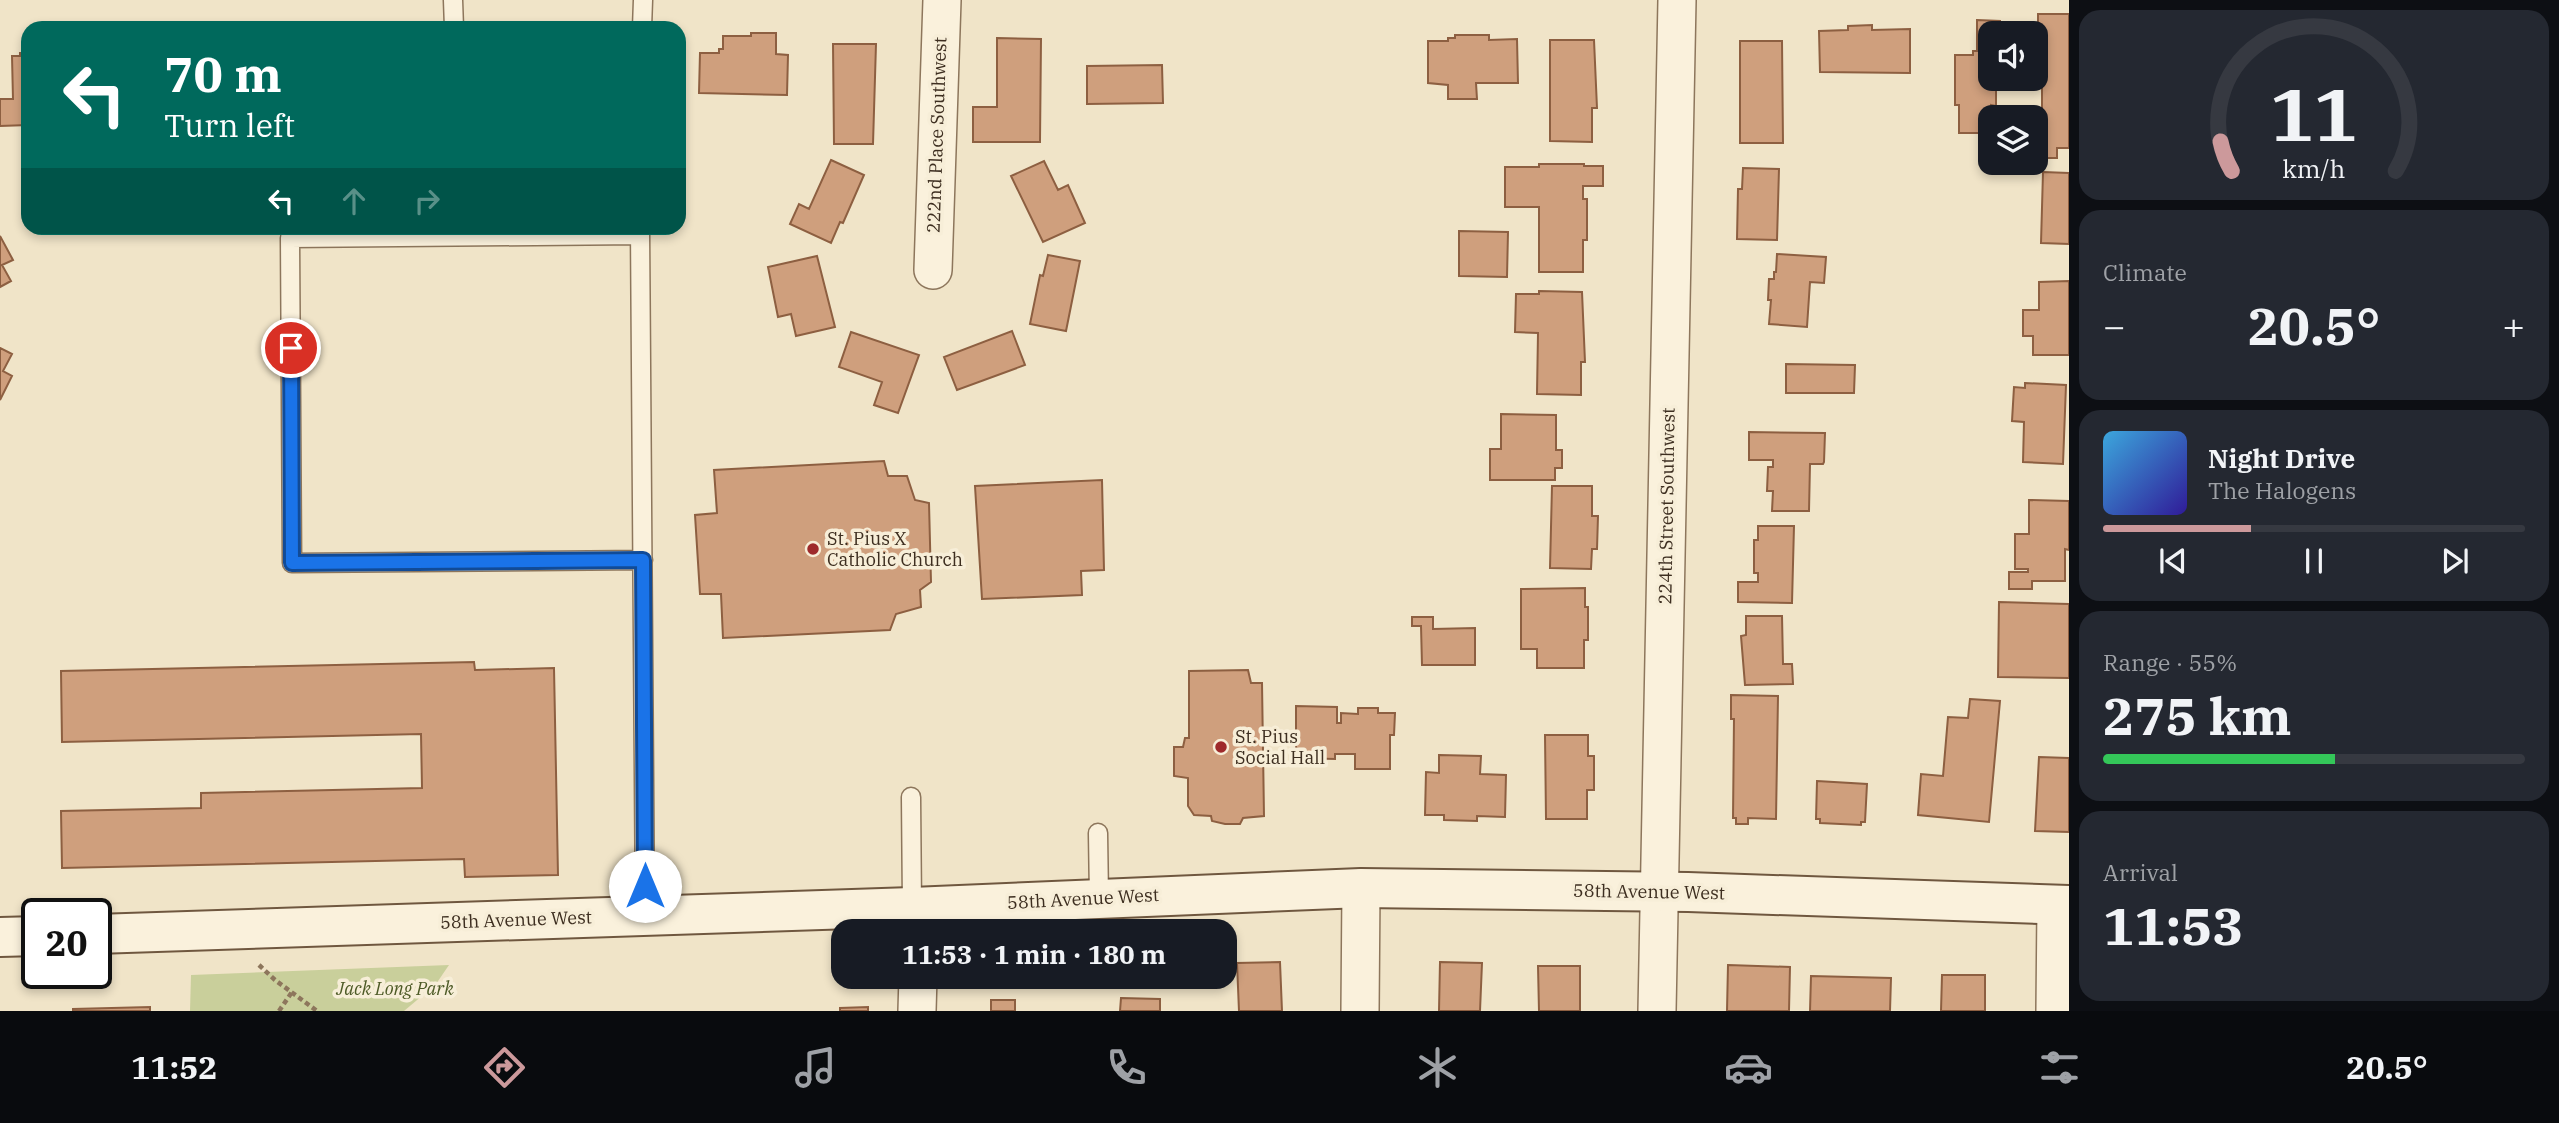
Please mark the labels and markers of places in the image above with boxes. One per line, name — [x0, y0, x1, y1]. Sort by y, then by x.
pin — [261, 318, 321, 378]
place label: St. Pius X Catholic Church — [827, 527, 963, 571]
marker: St. Pius X Catholic Church — [805, 541, 821, 557]
place label: St. Pius Social Hall — [1235, 725, 1325, 769]
marker: St. Pius Social Hall — [1213, 739, 1229, 755]

